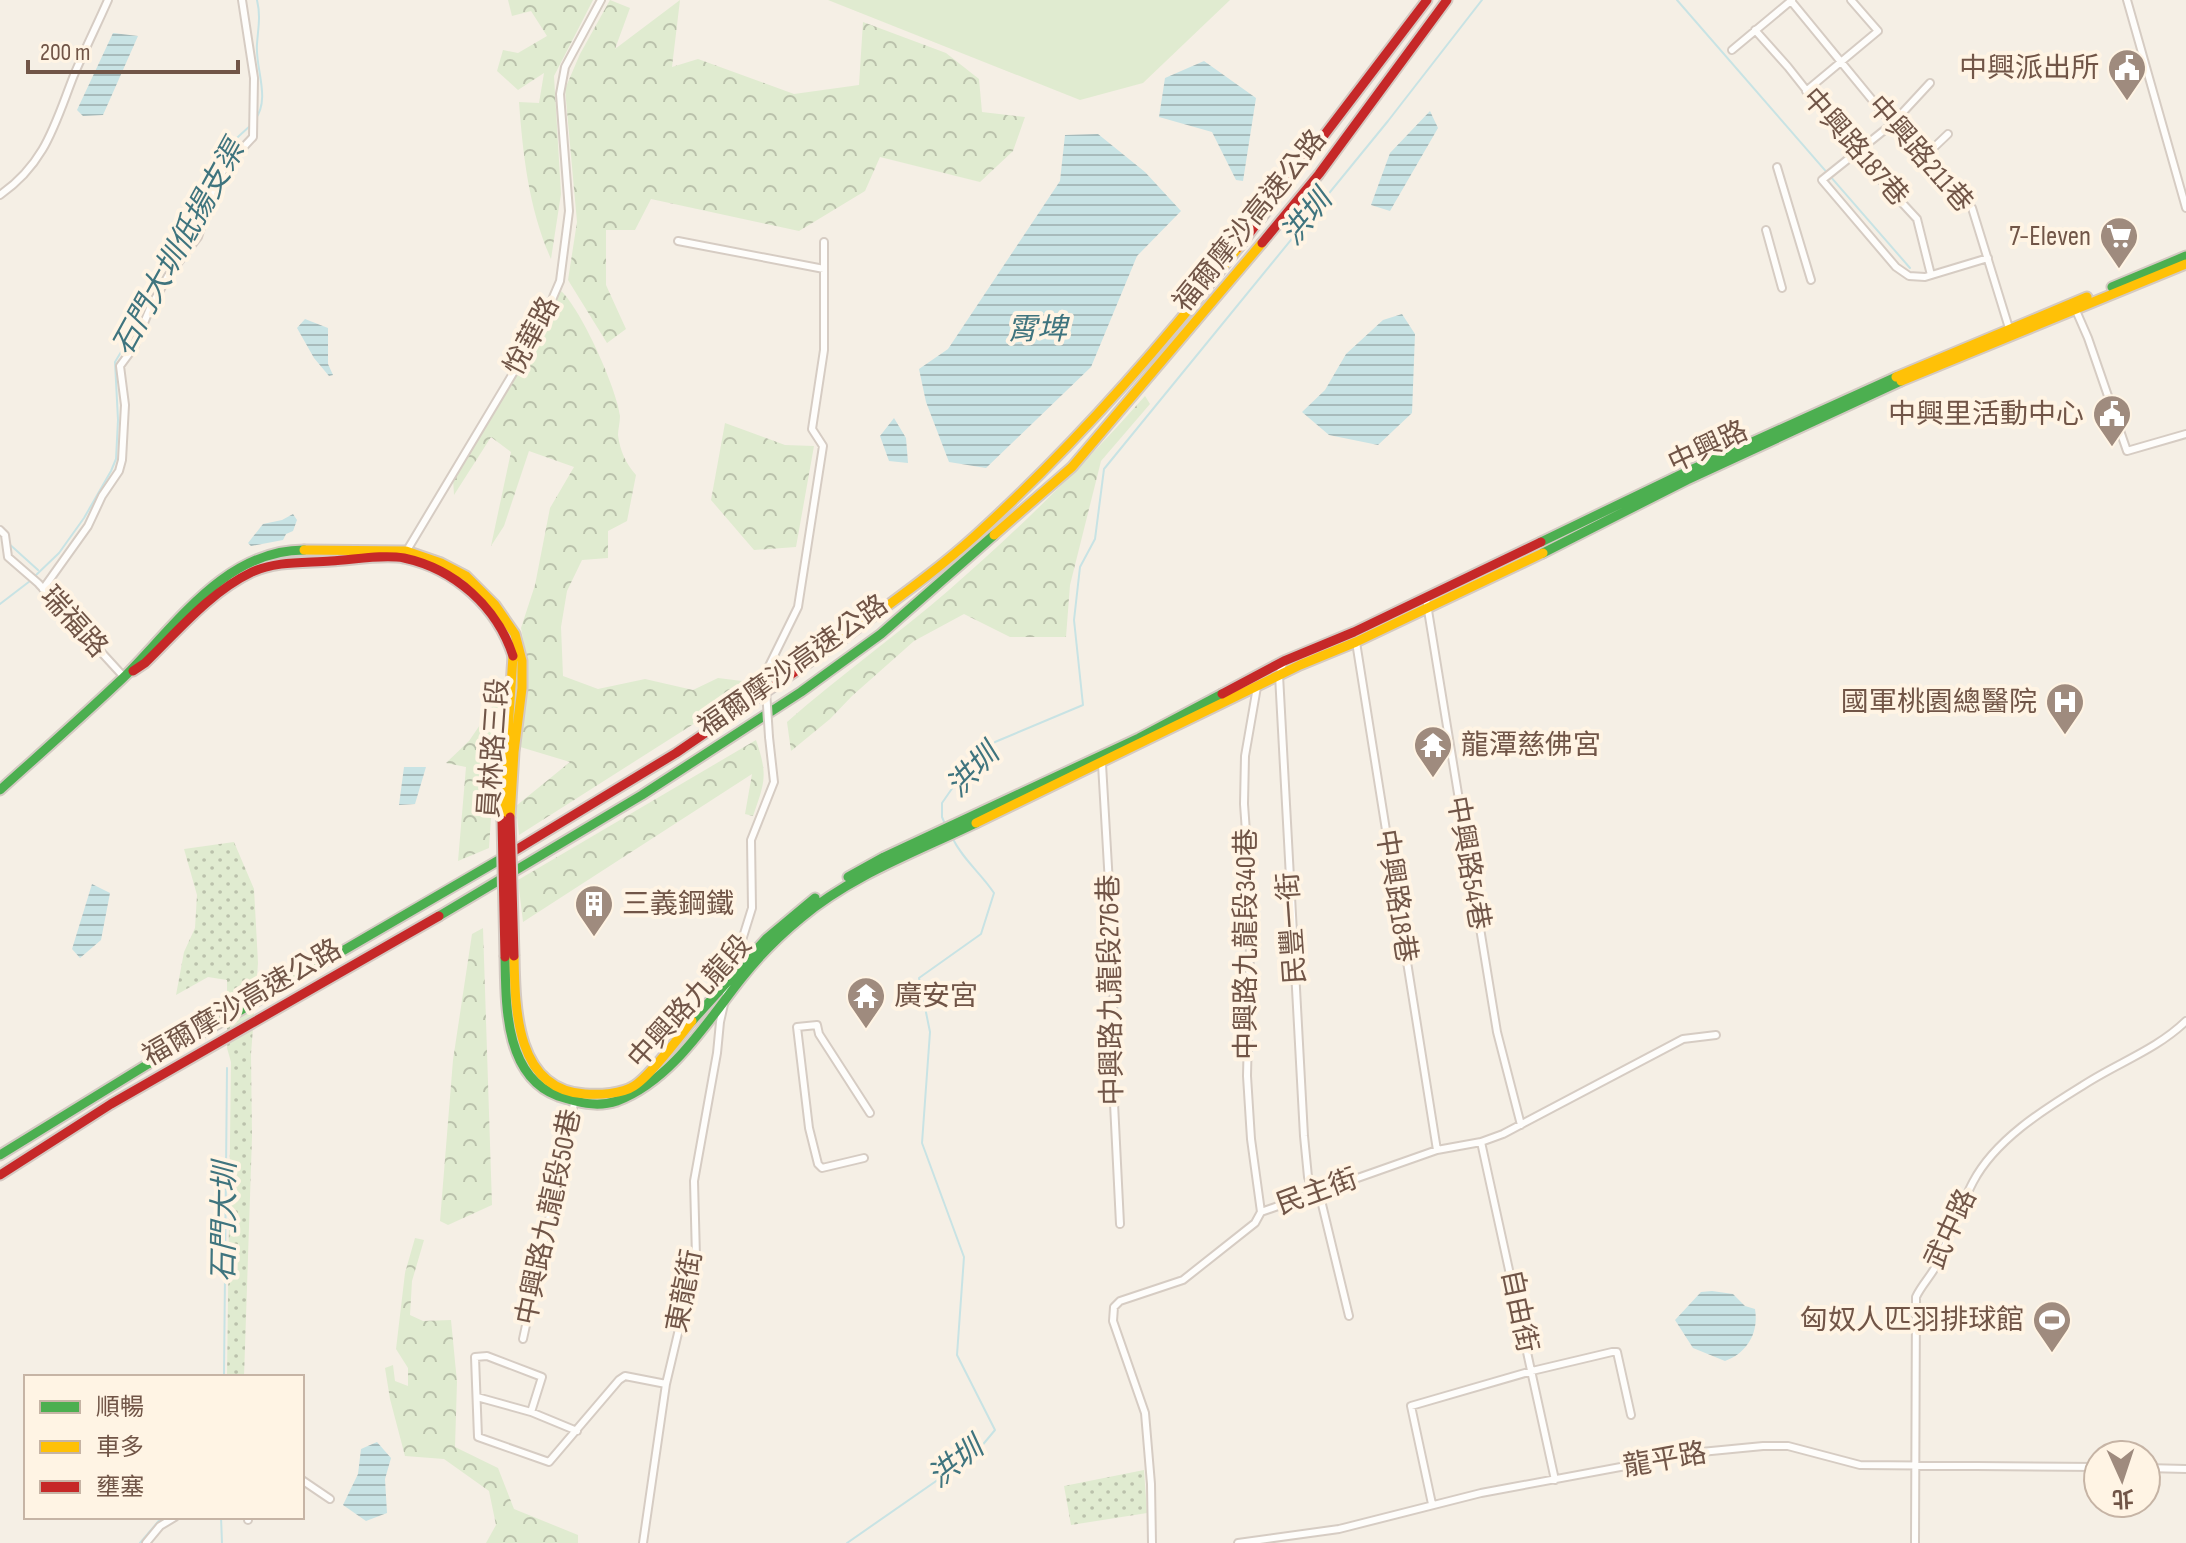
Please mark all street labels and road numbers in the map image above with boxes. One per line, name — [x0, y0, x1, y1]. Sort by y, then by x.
street label: 中興路187巷 — [1795, 81, 1915, 213]
street label: 中興路211巷 — [1861, 89, 1979, 219]
street label: 福爾摩沙高速公路 — [1167, 124, 1333, 318]
street label: 悅華路 — [498, 291, 566, 381]
street label: 中興路 — [1663, 414, 1753, 480]
street label: 瑞福路 — [34, 580, 114, 664]
street label: 福爾摩沙高速公路 — [692, 588, 894, 744]
street label: 員林路三段 — [473, 677, 515, 819]
street label: 中興路54巷 — [1440, 794, 1496, 932]
street label: 中興路18巷 — [1369, 827, 1423, 965]
street label: 中興路九龍段340巷 — [1230, 828, 1263, 1060]
street label: 民豐一街 — [1272, 871, 1312, 985]
street label: 中興路九龍段276巷 — [1092, 874, 1130, 1106]
street label: 中興路九龍段 — [622, 929, 758, 1075]
street label: 福爾摩沙高速公路 — [137, 933, 347, 1073]
street label: 中興路九龍段50巷 — [510, 1106, 588, 1328]
street label: 民主街 — [1272, 1162, 1362, 1222]
street label: 武中路 — [1918, 1184, 1984, 1274]
street label: 東龍街 — [661, 1247, 709, 1335]
street label: 自由街 — [1494, 1266, 1544, 1356]
street label: 龍平路 — [1621, 1436, 1709, 1484]

